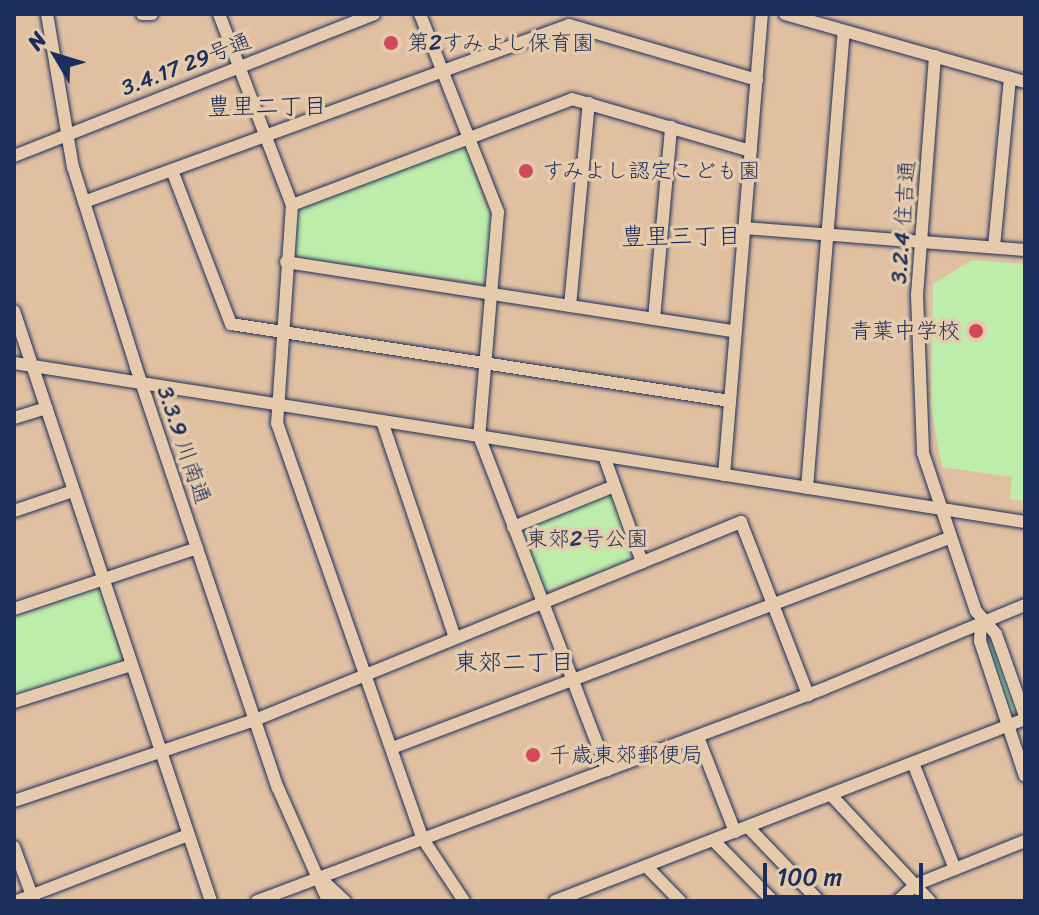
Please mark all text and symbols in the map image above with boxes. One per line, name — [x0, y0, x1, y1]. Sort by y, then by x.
north arrow — [16, 16, 96, 96]
text: N — [17, 23, 57, 59]
street label: 3.4.17 29号通 — [117, 27, 255, 101]
place label: 第2すみよし保育園 — [407, 30, 596, 56]
marker: 第2すみよし保育園 — [382, 34, 400, 52]
district label: 豊里二丁目 — [207, 93, 327, 121]
place label: すみよし認定こども園 — [542, 158, 762, 184]
street label: 3.2.4 住吉通 — [886, 159, 920, 285]
marker: すみよし認定こども園 — [517, 162, 535, 180]
district label: 豊里三丁目 — [621, 223, 741, 251]
place label: 青葉中学校 — [850, 318, 960, 344]
marker: 青葉中学校 — [967, 322, 985, 340]
street label: 3.3.9 川南通 — [152, 383, 216, 507]
park label: 東郊2号公園 — [526, 526, 648, 552]
district label: 東郊二丁目 — [454, 649, 574, 677]
place label: 千歳東郊郵便局 — [549, 742, 703, 768]
marker: 千歳東郊郵便局 — [524, 746, 542, 764]
scale bar — [767, 847, 927, 897]
text: 100 m — [777, 856, 842, 898]

